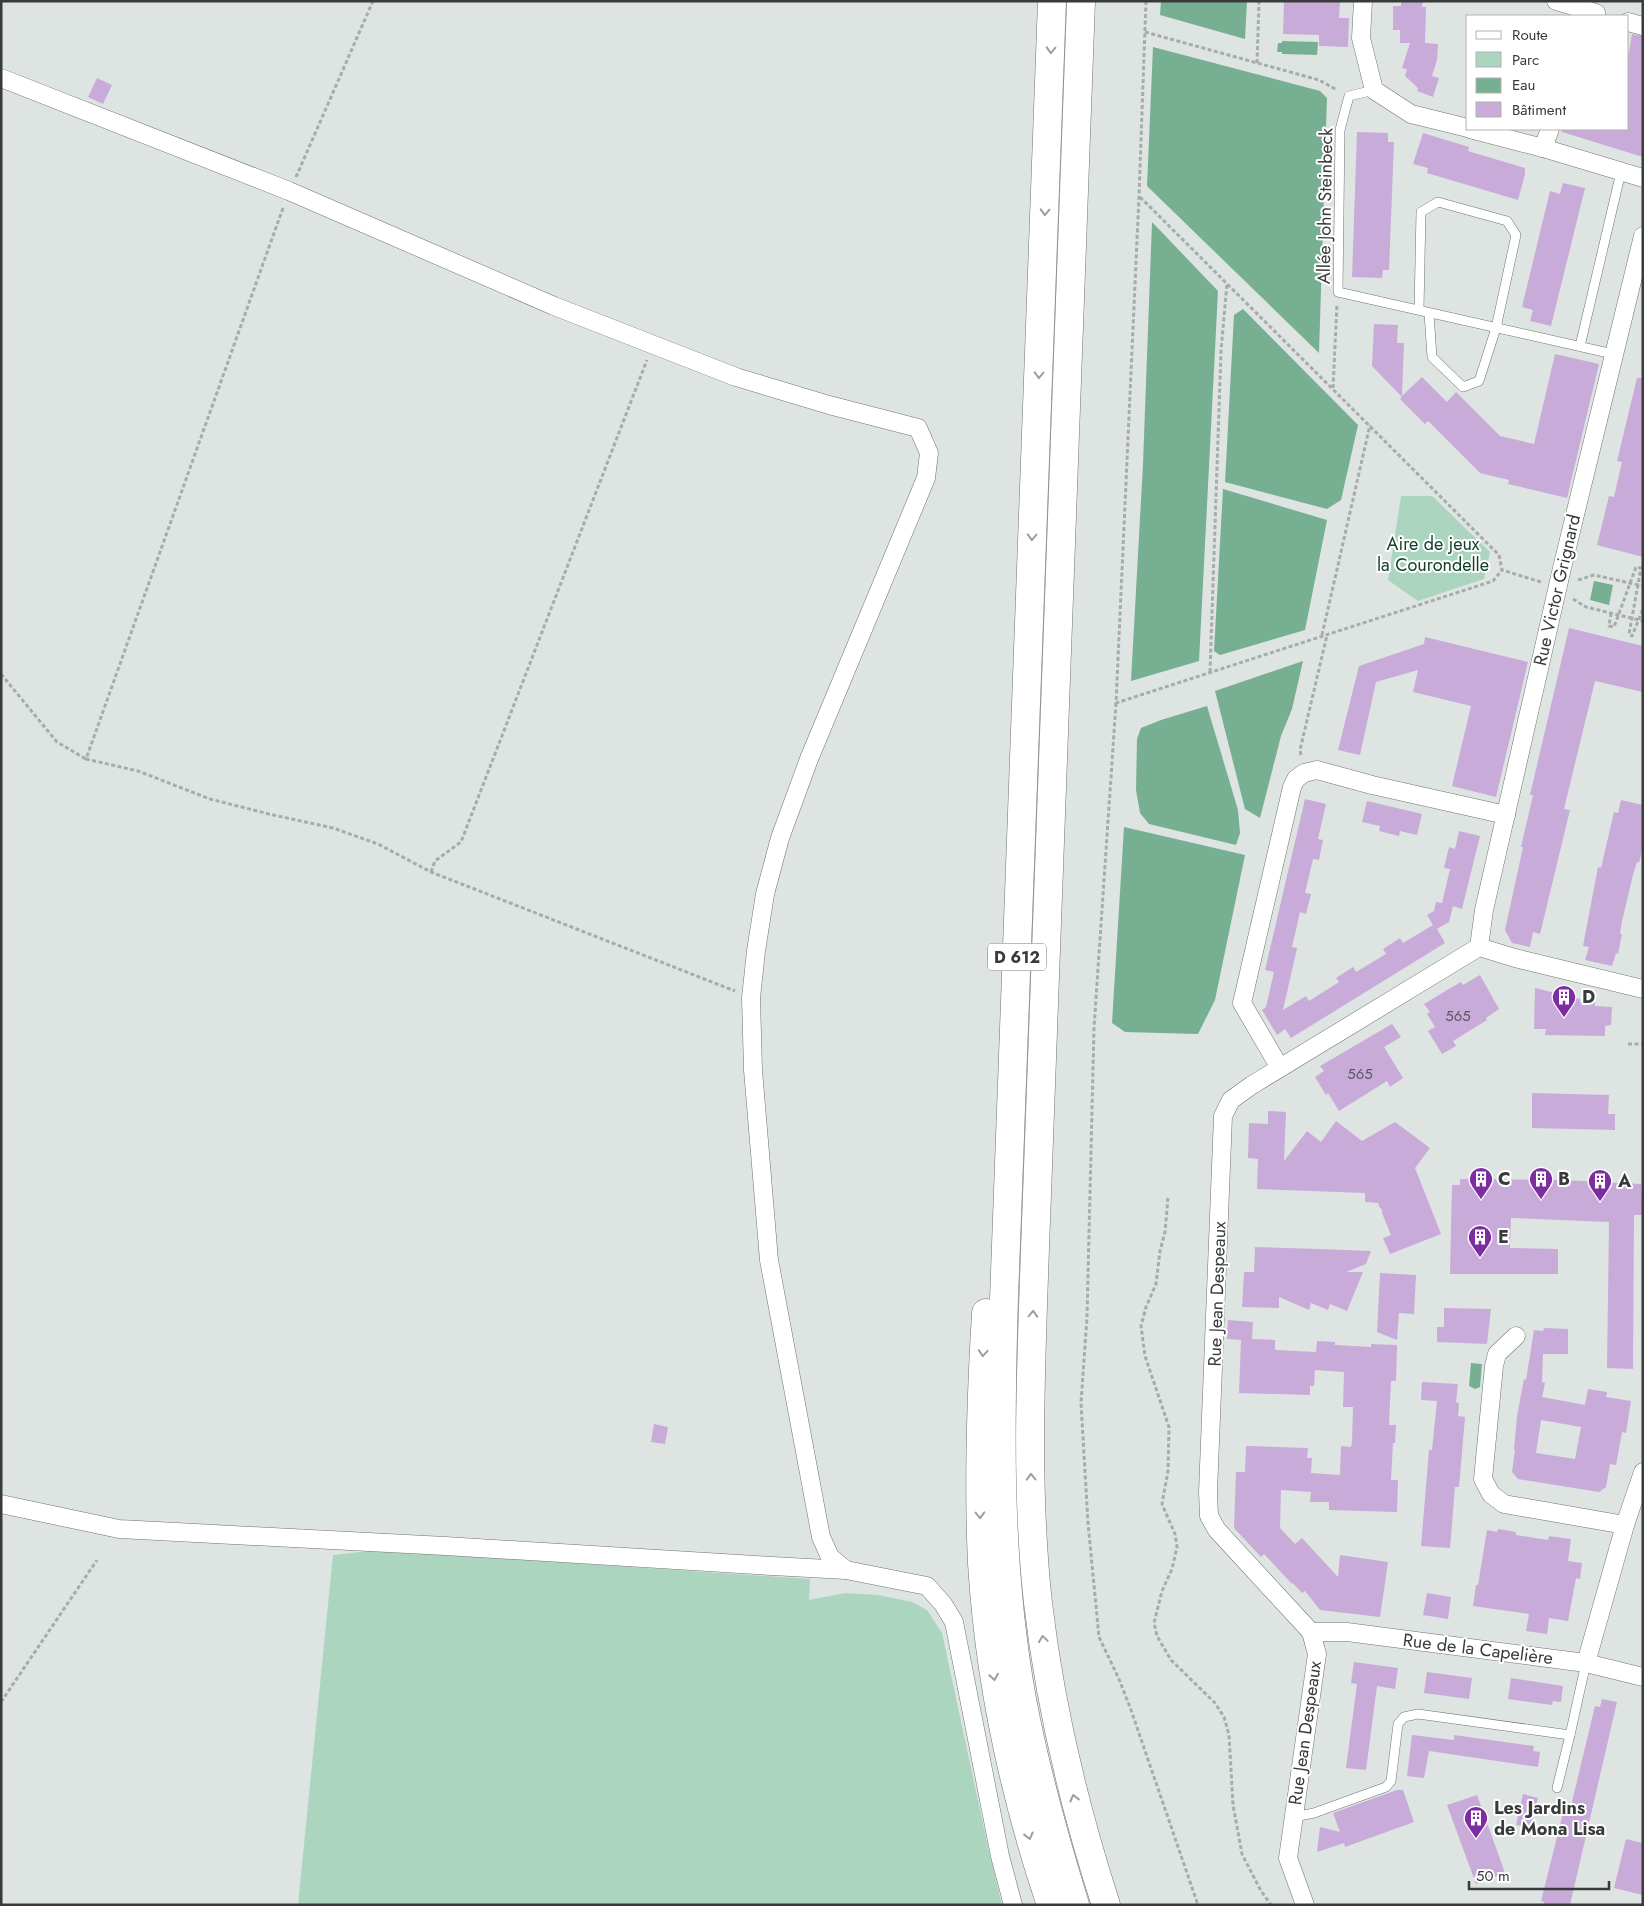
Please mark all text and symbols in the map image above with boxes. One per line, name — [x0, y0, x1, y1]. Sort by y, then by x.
legend — [1466, 15, 1629, 130]
text: Route — [1512, 24, 1548, 46]
one-way arrow — [1045, 46, 1056, 54]
text: Parc — [1512, 49, 1539, 71]
text: Eau — [1512, 74, 1535, 96]
text: Bâtiment — [1512, 99, 1566, 121]
street label: Allée John Steinbeck — [1311, 128, 1339, 284]
one-way arrow — [1039, 209, 1050, 217]
one-way arrow — [1033, 371, 1044, 379]
street label: Rue Victor Grignard — [1527, 512, 1587, 668]
park label: Aire de jeux la Courondelle — [1377, 531, 1489, 578]
one-way arrow — [1027, 533, 1038, 541]
road number: D 612 — [988, 944, 1046, 970]
building icon: D — [1551, 984, 1577, 1018]
place label: D — [1582, 984, 1595, 1010]
house number: 565 — [1445, 1005, 1471, 1027]
house number: 565 — [1347, 1063, 1373, 1085]
building icon: C — [1468, 1166, 1494, 1200]
place label: C — [1498, 1166, 1511, 1192]
building icon: B — [1528, 1166, 1554, 1200]
place label: B — [1558, 1166, 1570, 1192]
building icon: A — [1587, 1168, 1613, 1202]
place label: A — [1617, 1168, 1632, 1194]
street label: Rue Jean Despeaux — [1201, 1221, 1233, 1367]
building icon: E — [1467, 1224, 1493, 1258]
place label: E — [1498, 1224, 1509, 1250]
one-way arrow — [1028, 1310, 1038, 1318]
one-way arrow — [978, 1349, 989, 1357]
one-way arrow — [1026, 1473, 1036, 1480]
one-way arrow — [975, 1512, 985, 1519]
street label: Rue de la Capelière — [1401, 1627, 1555, 1671]
one-way arrow — [1038, 1634, 1049, 1642]
street label: Rue Jean Despeaux — [1282, 1659, 1328, 1807]
one-way arrow — [989, 1672, 999, 1681]
one-way arrow — [1069, 1794, 1080, 1803]
place label: Les Jardins de Mona Lisa — [1494, 1795, 1605, 1842]
building icon: Les Jardins de Mona Lisa — [1463, 1805, 1489, 1839]
one-way arrow — [1023, 1831, 1034, 1840]
scale bar — [1469, 1858, 1609, 1890]
text: 50 m — [1476, 1865, 1510, 1887]

